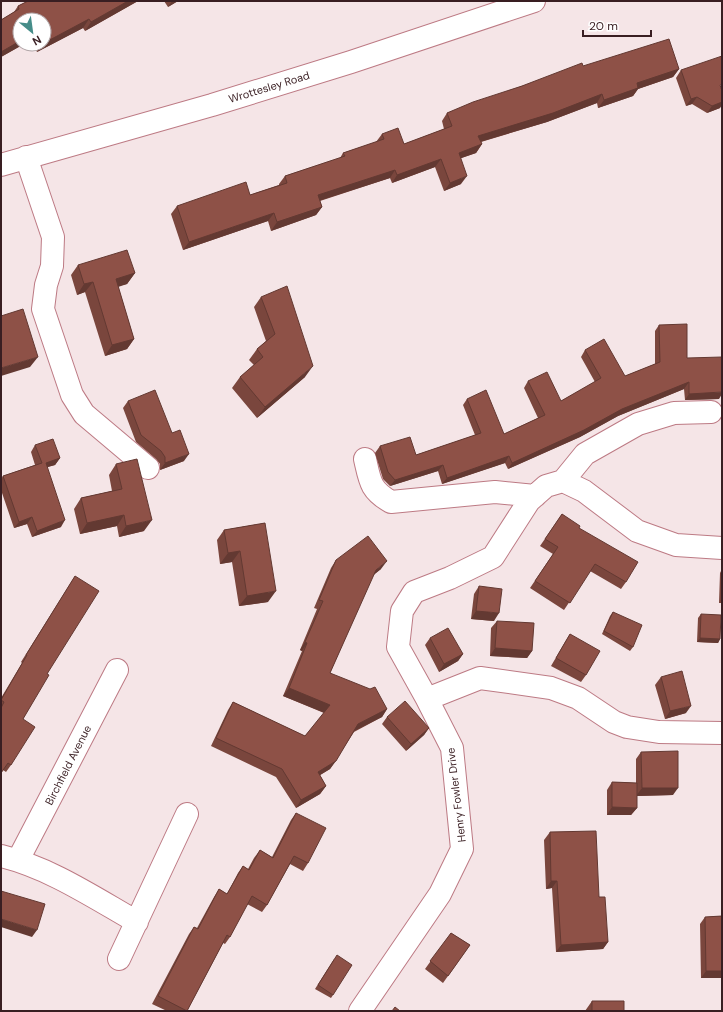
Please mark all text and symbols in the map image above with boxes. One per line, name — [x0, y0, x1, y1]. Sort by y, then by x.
north arrow — [12, 12, 52, 52]
scale bar — [583, 12, 651, 38]
text: 20 m — [589, 18, 618, 34]
text: N — [30, 33, 44, 49]
street label: Wrottesley Road — [227, 68, 311, 106]
street label: Birchfield Avenue — [42, 723, 94, 807]
street label: Henry Fowler Drive — [443, 747, 469, 843]

